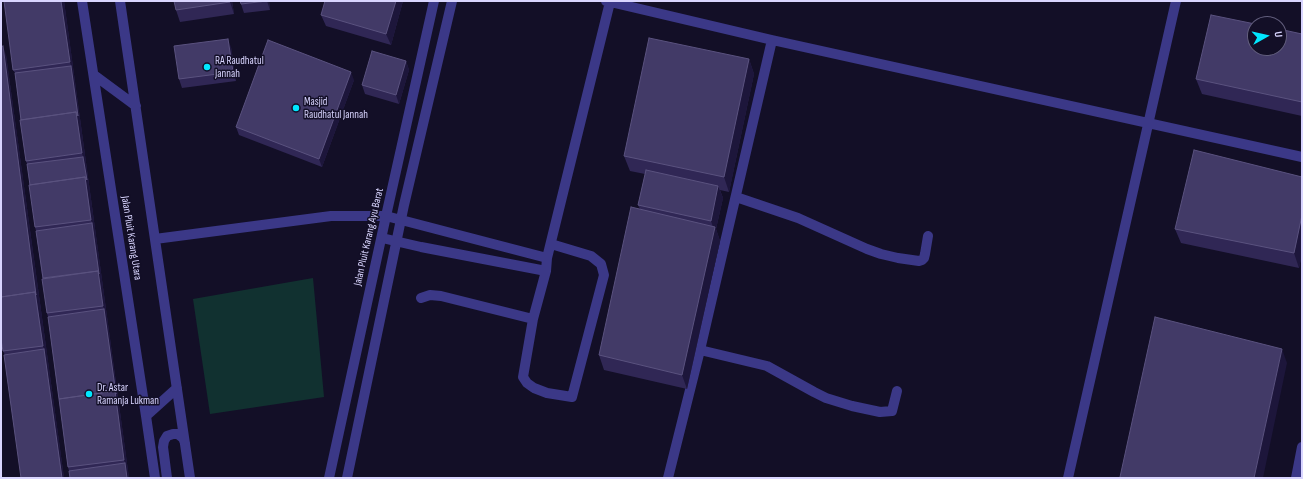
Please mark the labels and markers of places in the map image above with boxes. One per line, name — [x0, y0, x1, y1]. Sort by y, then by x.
place label: RA Raudhatul Jannah — [215, 54, 264, 80]
marker: RA Raudhatul Jannah — [202, 62, 212, 72]
place label: Masjid Raudhatul Jannah — [304, 95, 368, 121]
marker: Masjid Raudhatul Jannah — [291, 103, 301, 113]
place label: Dr. Astar Ramanja Lukman — [97, 381, 159, 407]
marker: Dr. Astar Ramanja Lukman — [84, 389, 94, 399]

